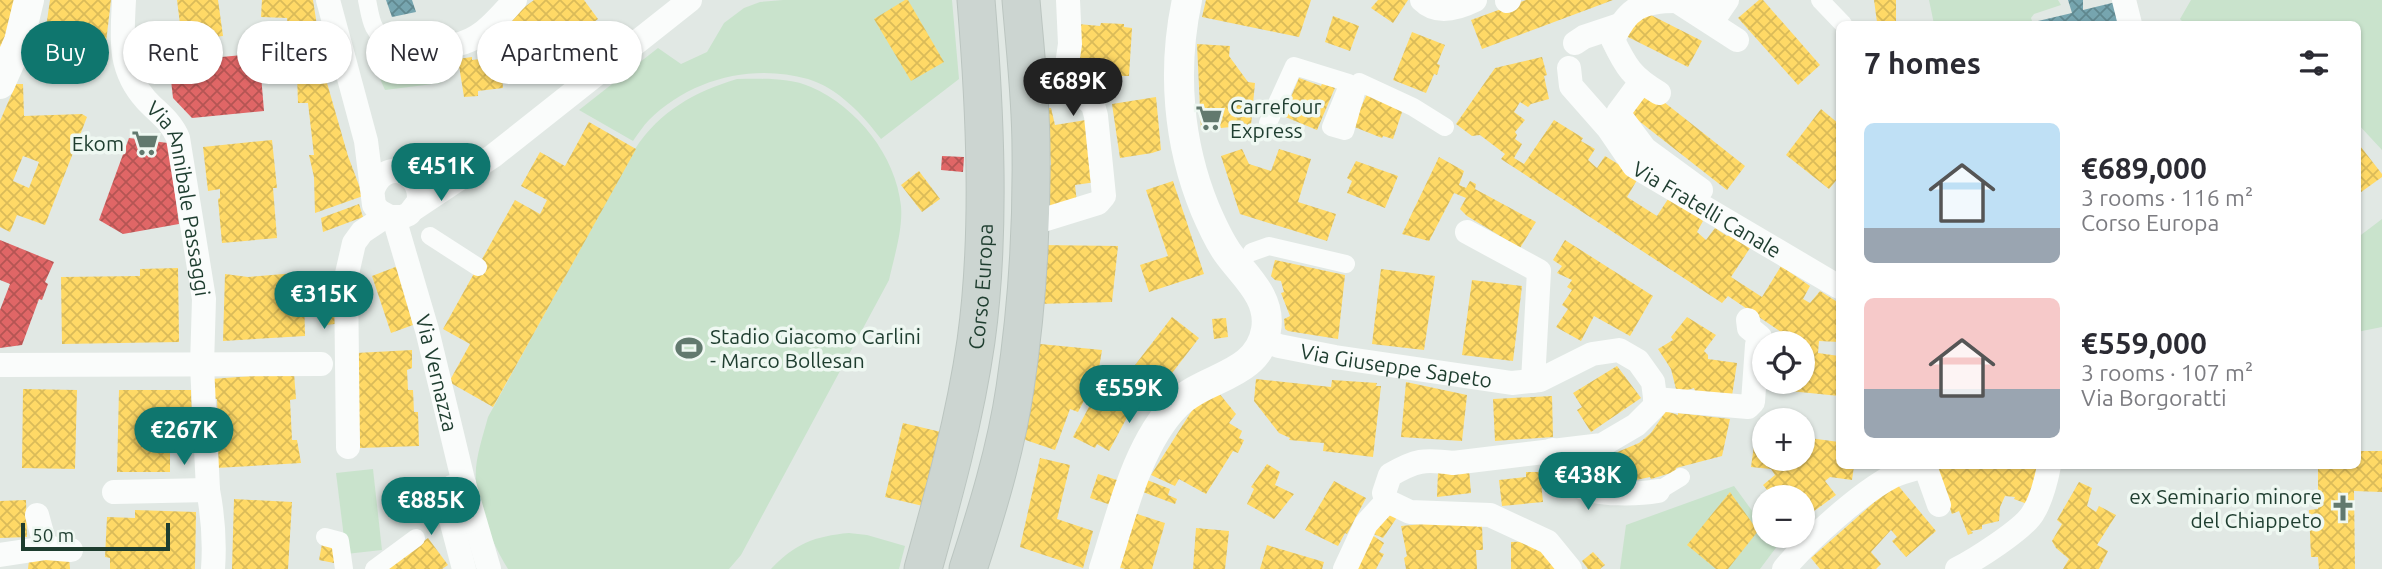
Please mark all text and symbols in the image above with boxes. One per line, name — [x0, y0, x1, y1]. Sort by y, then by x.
chip: Buy — [21, 21, 109, 84]
chip: Rent — [123, 21, 223, 84]
chip: Filters — [237, 21, 352, 84]
chip: New — [366, 21, 463, 84]
chip: Apartment — [477, 21, 642, 84]
icon: filters — [2295, 44, 2333, 82]
text: 7 homes — [1864, 46, 1981, 80]
pin: €689K — [1024, 58, 1122, 118]
text: €689K — [1039, 68, 1107, 93]
place label: Carrefour Express — [1230, 94, 1321, 142]
street label: Via Annibale Passaggi — [142, 96, 215, 298]
supermarket icon: Carrefour Express — [1194, 103, 1224, 133]
supermarket icon: Ekom — [130, 128, 160, 158]
place label: Ekom — [72, 131, 124, 155]
pin: €451K — [392, 144, 490, 203]
icon: home — [1920, 151, 2004, 235]
text: €689,000 — [2081, 151, 2207, 185]
text: €451K — [407, 153, 475, 178]
street label: Via Fratelli Canale — [1628, 156, 1786, 262]
text: 3 rooms · 116 m² — [2081, 185, 2253, 210]
text: Corso Europa — [2081, 210, 2219, 235]
street label: Corso Europa — [963, 223, 997, 351]
pin: €315K — [275, 272, 373, 331]
text: €315K — [290, 281, 358, 306]
street label: Via Vernazza — [411, 312, 463, 434]
place label: Stadio Giacomo Carlini - Marco Bollesan — [710, 324, 921, 372]
icon: home — [1920, 326, 2004, 410]
text: €559,000 — [2081, 326, 2207, 360]
map controls — [1752, 331, 1815, 548]
button: locate — [1752, 331, 1815, 394]
sports icon: Stadio Giacomo Carlini - Marco Bollesan — [674, 333, 704, 363]
street label: Via Giuseppe Sapeto — [1298, 338, 1494, 392]
text: 3 rooms · 107 m² — [2081, 360, 2253, 385]
pin: €559K — [1080, 366, 1178, 425]
text: €559K — [1095, 375, 1163, 400]
text: Via Borgoratti — [2081, 385, 2227, 410]
pin: €267K — [135, 407, 233, 467]
button: + — [1752, 408, 1815, 471]
text: €267K — [150, 417, 218, 442]
pin: €438K — [1539, 452, 1637, 512]
text: €438K — [1554, 462, 1622, 487]
pin: €885K — [382, 477, 480, 537]
place label: ex Seminario minore del Chiappeto — [2129, 484, 2322, 532]
button: − — [1752, 485, 1815, 548]
text: €885K — [397, 487, 465, 512]
church icon: ex Seminario minore del Chiappeto — [2328, 493, 2358, 523]
scale bar — [21, 520, 170, 552]
text: 50 m — [32, 524, 74, 546]

